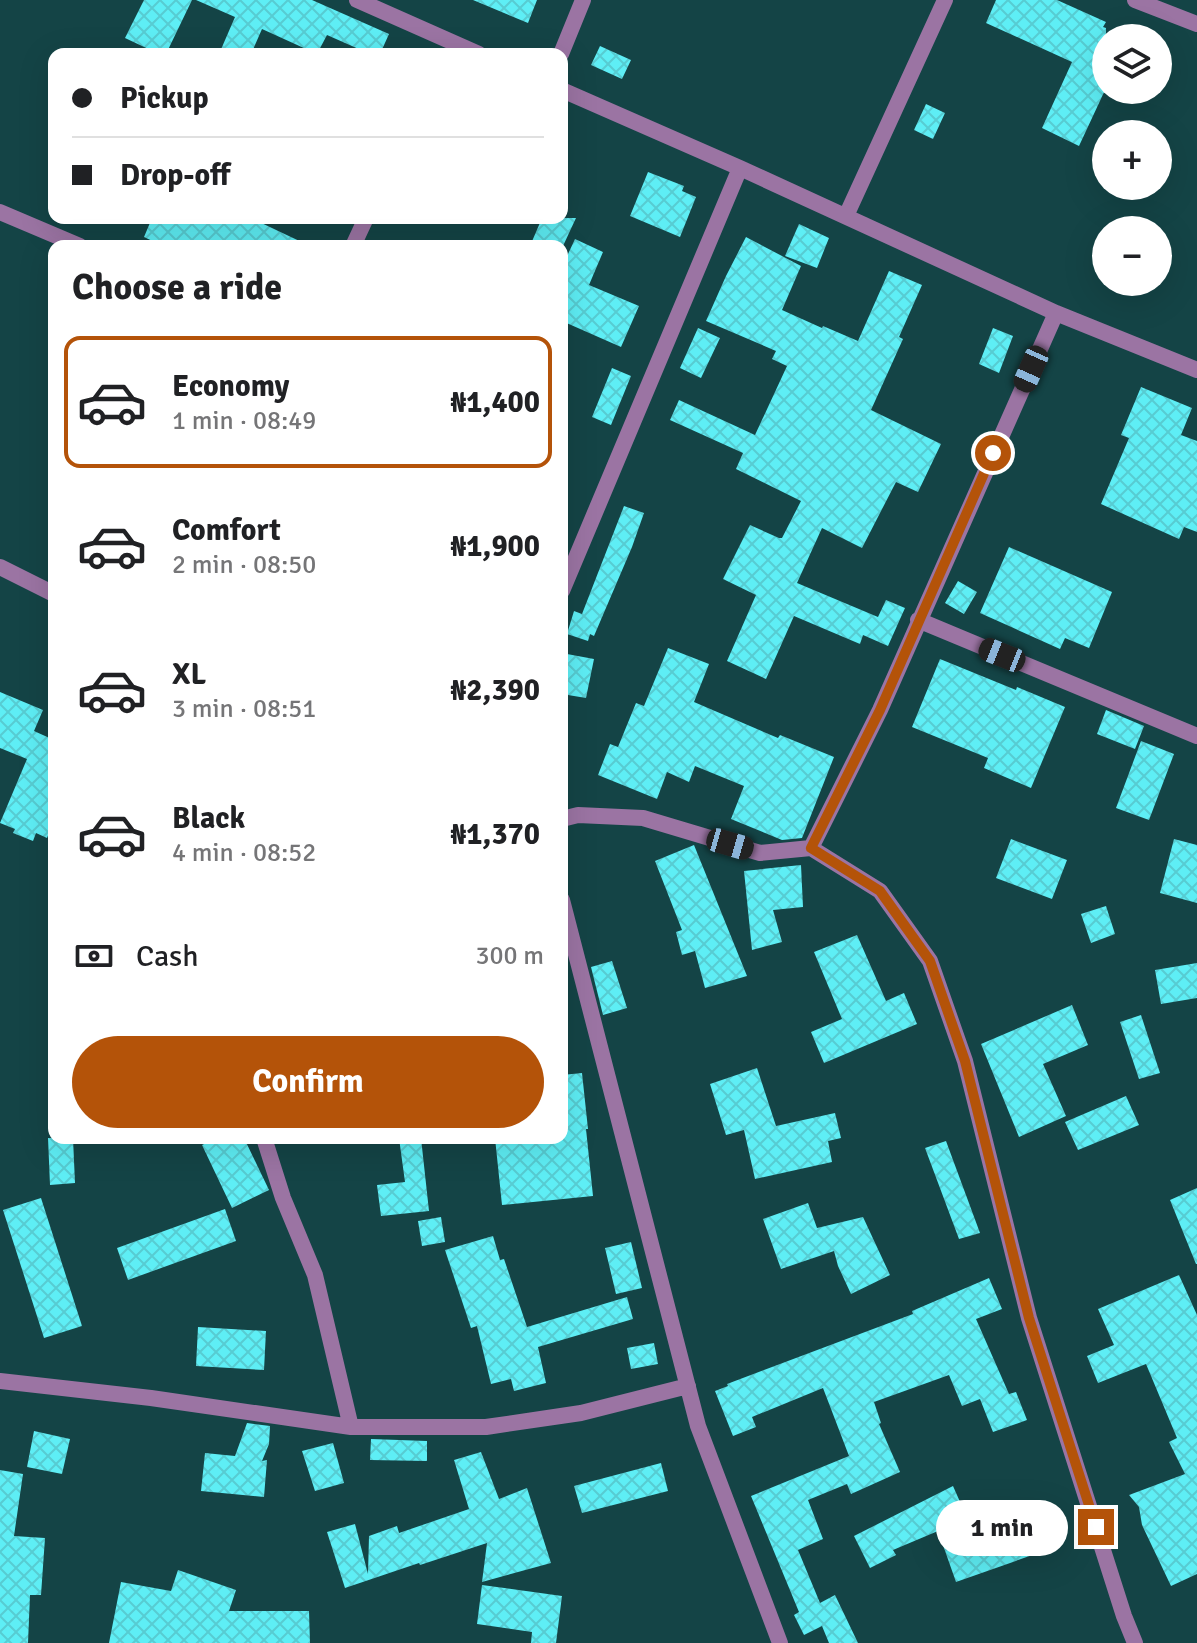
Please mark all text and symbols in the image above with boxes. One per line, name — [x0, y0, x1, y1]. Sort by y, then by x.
map controls — [1092, 24, 1172, 296]
button: layers — [1092, 24, 1172, 104]
text: Pickup — [120, 80, 209, 117]
button: + — [1092, 120, 1172, 200]
text: Drop-off — [120, 157, 230, 194]
button: − — [1092, 216, 1172, 296]
text: Choose a ride — [72, 265, 282, 310]
car — [1010, 342, 1052, 396]
icon: car — [76, 366, 148, 438]
text: Economy — [172, 368, 289, 405]
text: ₦1,400 — [450, 384, 540, 421]
text: 1 min · 08:49 — [172, 405, 316, 437]
route start — [975, 435, 1011, 471]
icon: car — [76, 510, 148, 582]
text: Comfort — [172, 512, 281, 549]
text: ₦1,900 — [450, 528, 540, 565]
text: 2 min · 08:50 — [172, 549, 316, 581]
car — [975, 635, 1029, 675]
icon: car — [76, 654, 148, 726]
text: XL — [172, 656, 206, 693]
text: ₦2,390 — [450, 672, 540, 709]
text: 3 min · 08:51 — [172, 693, 316, 725]
icon: car — [76, 798, 148, 870]
text: Black — [172, 800, 245, 837]
text: ₦1,370 — [450, 816, 540, 853]
car — [704, 826, 756, 862]
text: 4 min · 08:52 — [172, 837, 316, 869]
icon: cash — [72, 934, 116, 978]
text: Cash — [136, 938, 199, 975]
text: 300 m — [475, 940, 544, 972]
button: Confirm — [72, 1036, 544, 1128]
callout: 1 min — [936, 1499, 1068, 1555]
route end — [1078, 1509, 1114, 1545]
text: 1 min — [971, 1512, 1033, 1544]

